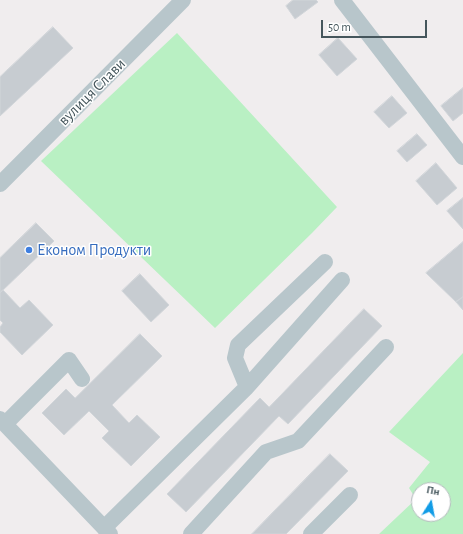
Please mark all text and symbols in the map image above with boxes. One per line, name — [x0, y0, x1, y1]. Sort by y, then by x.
scale bar — [323, 12, 429, 38]
text: 50 m — [328, 21, 351, 33]
street label: вулиця Слави — [54, 54, 130, 130]
place label: Економ Продукти — [37, 240, 151, 260]
marker: Економ Продукти — [24, 245, 34, 255]
north arrow — [411, 482, 451, 522]
text: Пн — [426, 484, 441, 497]

